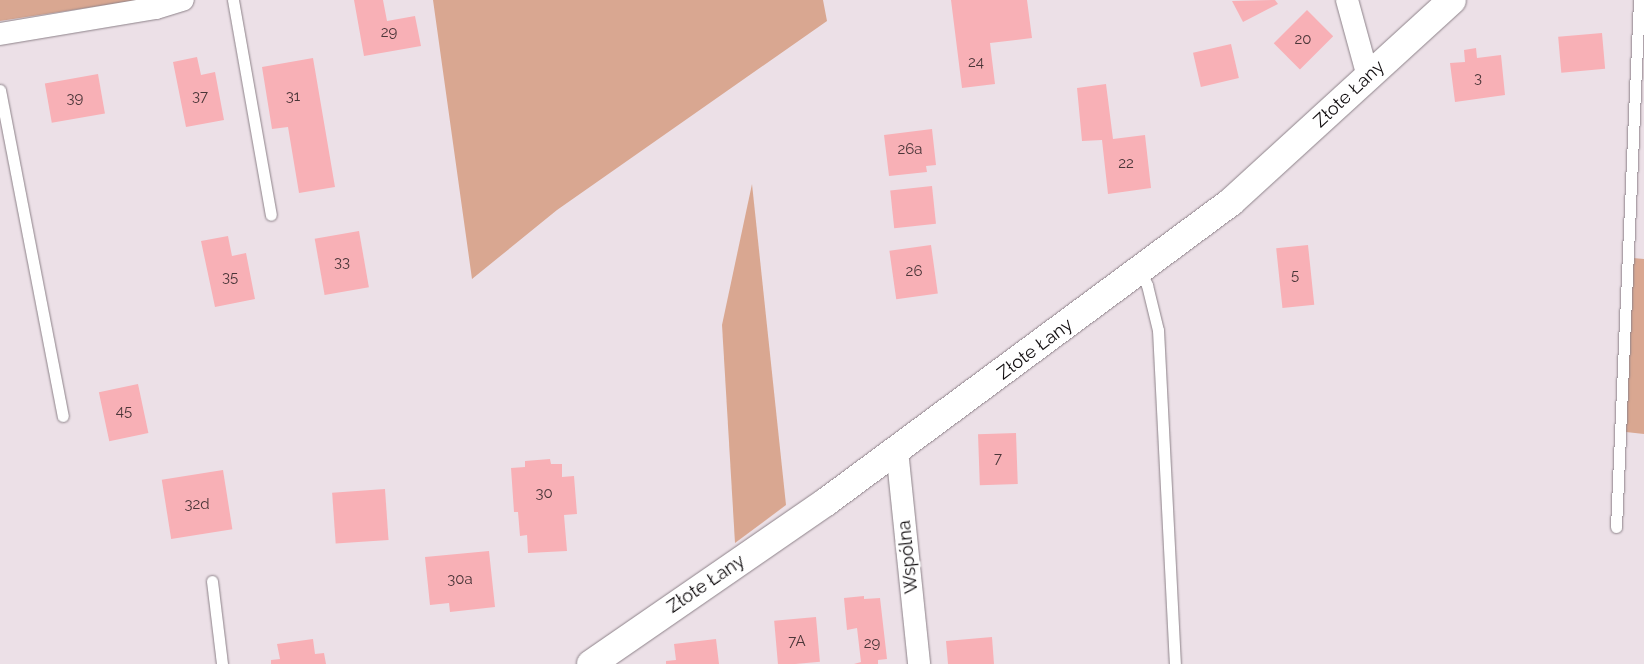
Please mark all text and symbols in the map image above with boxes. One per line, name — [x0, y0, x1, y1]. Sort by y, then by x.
house number: 29 — [381, 24, 397, 42]
house number: 20 — [1295, 31, 1311, 49]
house number: 24 — [968, 54, 984, 72]
street label: Złote Łany — [1309, 56, 1389, 132]
house number: 3 — [1474, 70, 1482, 88]
house number: 37 — [192, 88, 208, 106]
house number: 31 — [286, 88, 300, 106]
house number: 39 — [67, 90, 83, 108]
house number: 26a — [897, 141, 923, 159]
house number: 22 — [1118, 155, 1134, 173]
house number: 33 — [334, 254, 350, 272]
house number: 26 — [906, 263, 922, 281]
house number: 5 — [1291, 267, 1299, 285]
house number: 35 — [222, 269, 238, 287]
street label: Złote Łany — [993, 314, 1077, 384]
house number: 45 — [116, 403, 132, 421]
house number: 7 — [994, 450, 1002, 468]
house number: 30 — [535, 485, 553, 503]
house number: 32d — [184, 496, 210, 514]
street label: Wspólna — [893, 519, 923, 595]
street label: Złote Łany — [663, 550, 749, 618]
house number: 30a — [447, 571, 473, 589]
house number: 7A — [788, 633, 806, 651]
house number: 29 — [864, 635, 880, 653]

